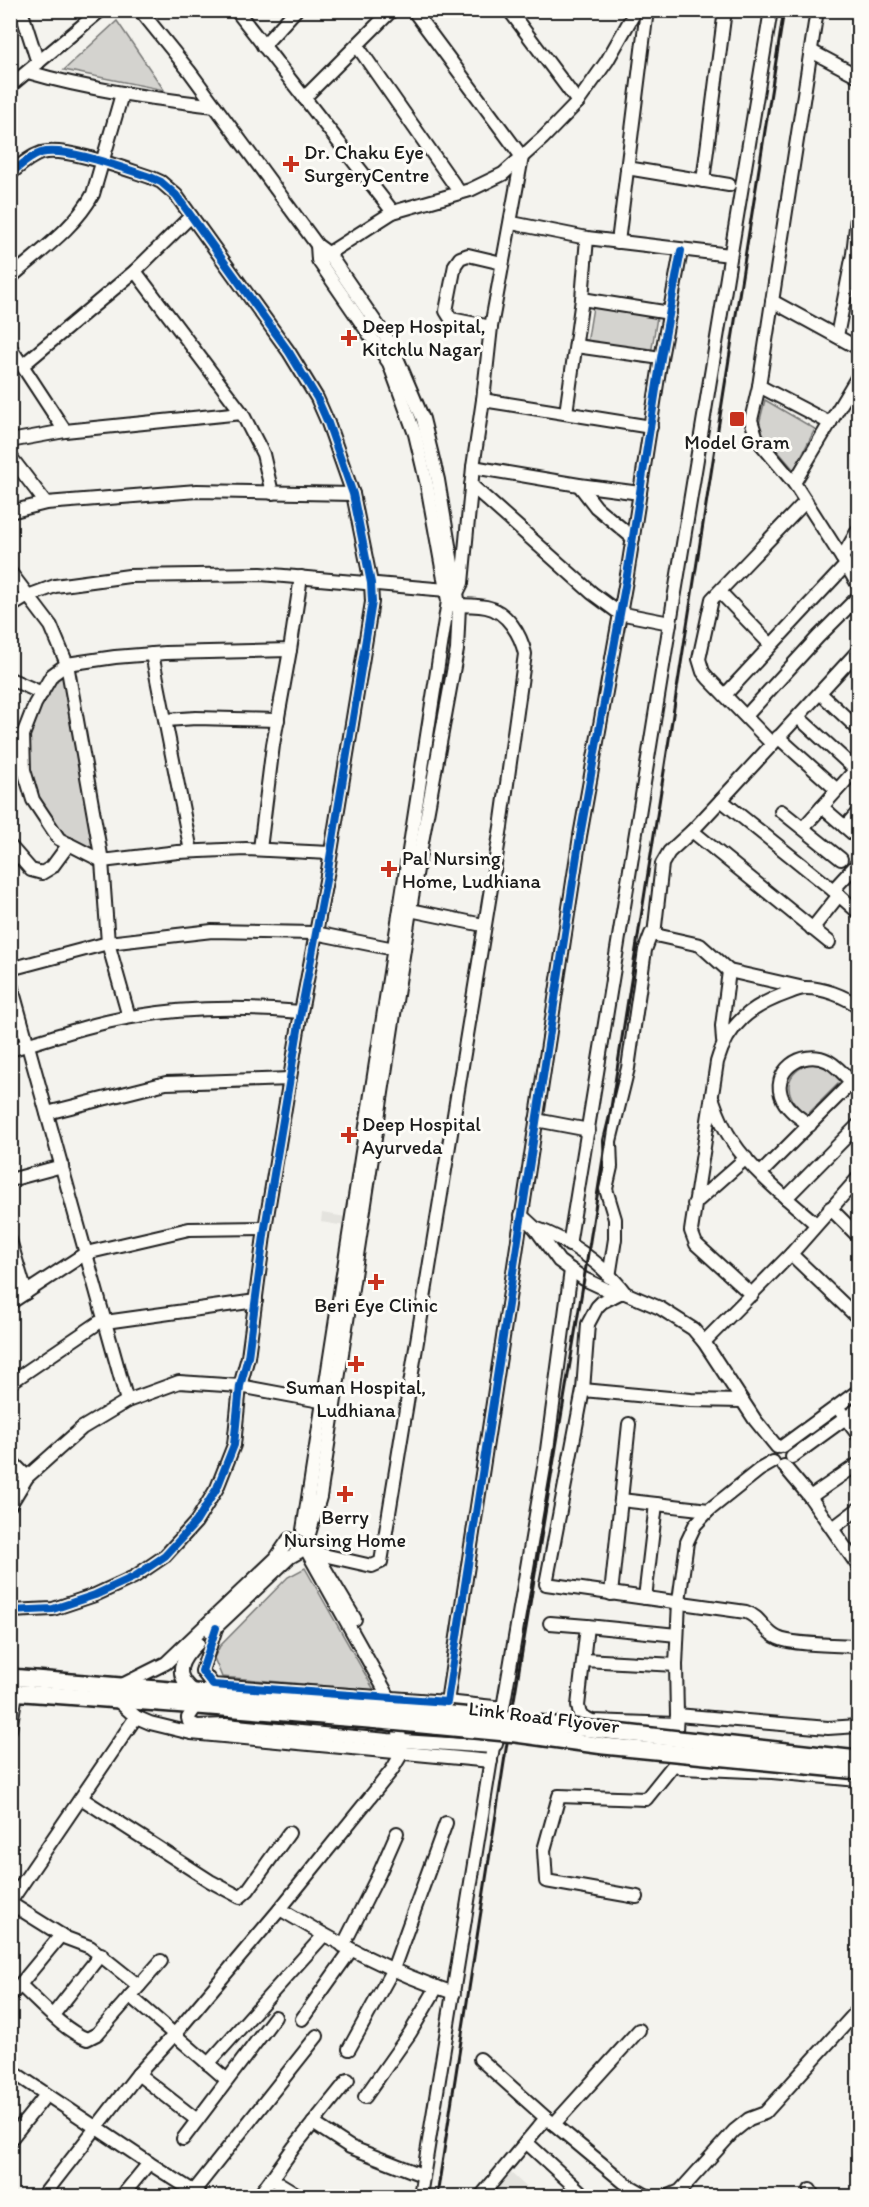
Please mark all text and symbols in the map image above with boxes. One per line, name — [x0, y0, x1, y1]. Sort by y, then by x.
place label: Dr. Chaku Eye SurgeryCentre — [304, 140, 429, 187]
marker: Dr. Chaku Eye SurgeryCentre — [282, 155, 300, 173]
place label: Deep Hospital, Kitchlu Nagar — [362, 314, 486, 361]
marker: Deep Hospital, Kitchlu Nagar — [340, 329, 358, 347]
marker: Model Gram — [728, 410, 746, 428]
place label: Model Gram — [684, 430, 790, 454]
place label: Pal Nursing Home, Ludhiana — [402, 846, 541, 893]
marker: Pal Nursing Home, Ludhiana — [380, 860, 398, 878]
place label: Deep Hospital Ayurveda — [362, 1112, 481, 1159]
marker: Deep Hospital Ayurveda — [340, 1126, 358, 1144]
marker: Beri Eye Clinic — [367, 1273, 385, 1291]
place label: Beri Eye Clinic — [314, 1293, 438, 1317]
marker: Suman Hospital, Ludhiana — [347, 1355, 365, 1373]
place label: Suman Hospital, Ludhiana — [286, 1375, 426, 1422]
marker: Berry Nursing Home — [336, 1485, 354, 1503]
place label: Berry Nursing Home — [284, 1505, 406, 1552]
street label: Link Road Flyover — [467, 1696, 621, 1738]

